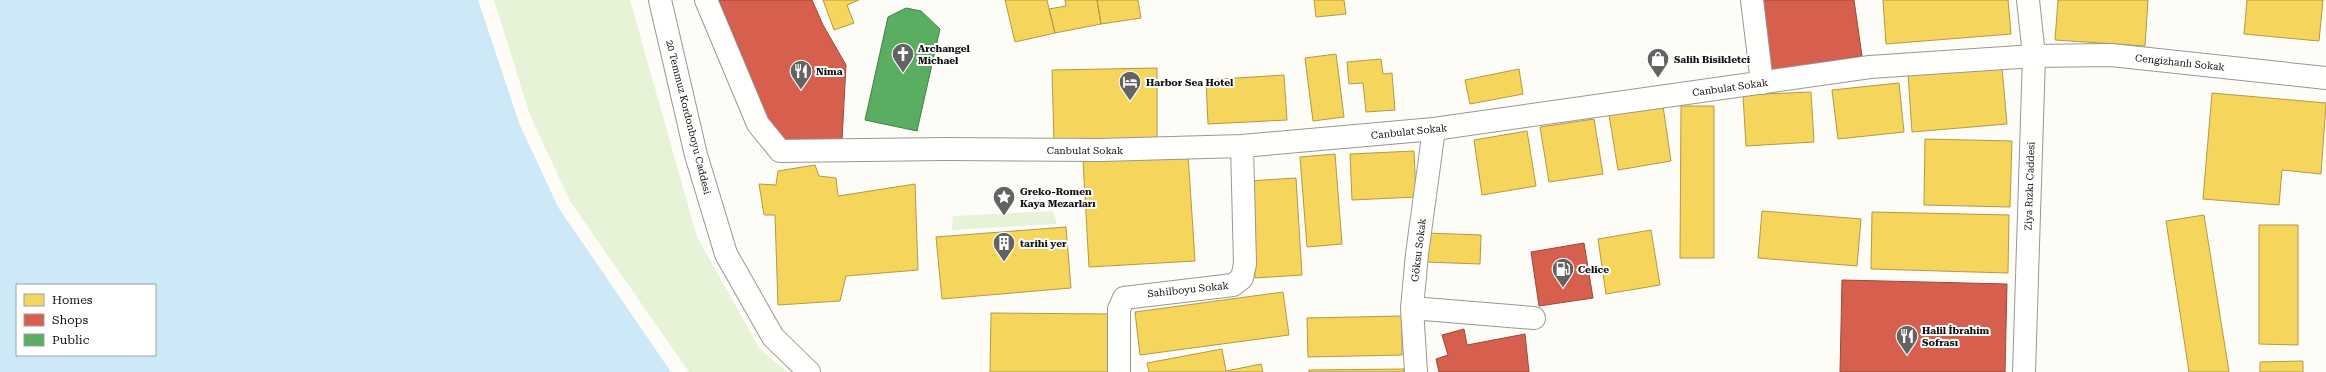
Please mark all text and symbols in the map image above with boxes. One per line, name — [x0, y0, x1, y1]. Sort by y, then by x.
street label: 20 Temmuz Kordonboyu Caddesi — [664, 39, 713, 196]
church icon: Archangel Michael — [890, 41, 916, 74]
place label: Archangel Michael — [918, 43, 971, 66]
shop icon: Salih Bisikletci — [1645, 46, 1671, 79]
street label: Cengizhanlı Sokak — [2135, 52, 2226, 73]
place label: Salih Bisikletci — [1674, 54, 1751, 65]
restaurant icon: Nima — [788, 58, 814, 91]
place label: Nima — [816, 66, 843, 77]
hotel icon: Harbor Sea Hotel — [1117, 69, 1143, 102]
place label: Harbor Sea Hotel — [1146, 77, 1234, 88]
street label: Canbulat Sokak — [1691, 77, 1769, 98]
street label: Canbulat Sokak — [1370, 122, 1448, 141]
street label: Ziya Rızkı Caddesi — [2022, 141, 2037, 231]
street label: Canbulat Sokak — [1047, 145, 1124, 156]
place icon: Greko-Romen Kaya Mezarları — [991, 184, 1017, 217]
place label: Greko-Romen Kaya Mezarları — [1020, 186, 1096, 209]
street label: Göksu Sokak — [1409, 217, 1428, 283]
building icon: tarihi yer — [991, 230, 1017, 263]
place label: tarihi yer — [1020, 238, 1067, 249]
fuel station icon: Celice — [1550, 256, 1576, 289]
place label: Celice — [1578, 264, 1609, 275]
street label: Sahilboyu Sokak — [1147, 280, 1230, 299]
legend — [16, 284, 156, 356]
text: Homes — [52, 293, 93, 307]
text: Shops — [52, 313, 88, 327]
restaurant icon: Halil İbrahim Sofrası — [1894, 323, 1920, 356]
place label: Halil İbrahim Sofrası — [1922, 325, 1990, 348]
text: Public — [52, 333, 90, 347]

